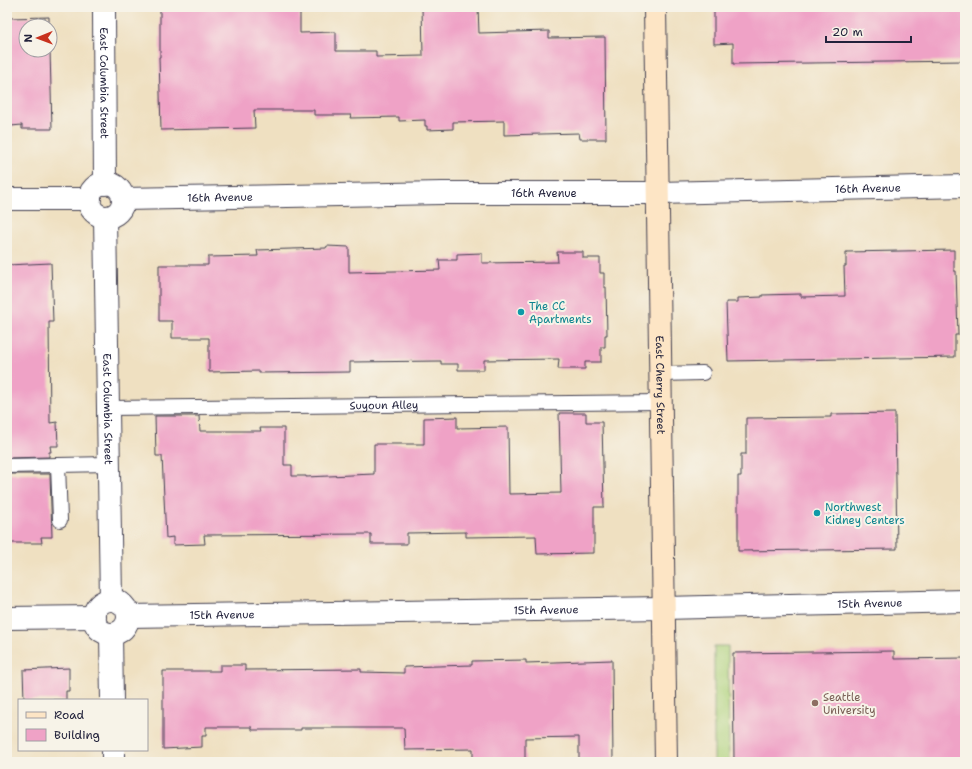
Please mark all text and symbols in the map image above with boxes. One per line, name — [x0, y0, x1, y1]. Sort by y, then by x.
north arrow — [18, 18, 58, 58]
scale bar — [826, 18, 911, 44]
text: 20 m — [832, 24, 863, 40]
street label: East Columbia Street — [96, 27, 112, 139]
text: N — [21, 33, 36, 43]
street label: 16th Avenue — [835, 180, 901, 197]
street label: 16th Avenue — [511, 186, 577, 201]
street label: 16th Avenue — [187, 190, 253, 206]
place label: The CC Apartments — [529, 299, 592, 327]
marker: The CC Apartments — [516, 307, 526, 317]
street label: East Cherry Street — [652, 335, 668, 435]
street label: East Columbia Street — [99, 353, 116, 465]
street label: Suyoun Alley — [349, 398, 418, 413]
place label: Northwest Kidney Centers — [825, 500, 905, 528]
marker: Northwest Kidney Centers — [812, 508, 822, 518]
street label: 15th Avenue — [837, 595, 903, 612]
street label: 15th Avenue — [513, 602, 579, 618]
street label: 15th Avenue — [189, 607, 255, 623]
place label: Seattle University — [823, 690, 876, 718]
marker: Seattle University — [810, 698, 820, 708]
legend — [18, 699, 148, 751]
text: Road — [54, 707, 85, 723]
text: Building — [54, 727, 100, 743]

